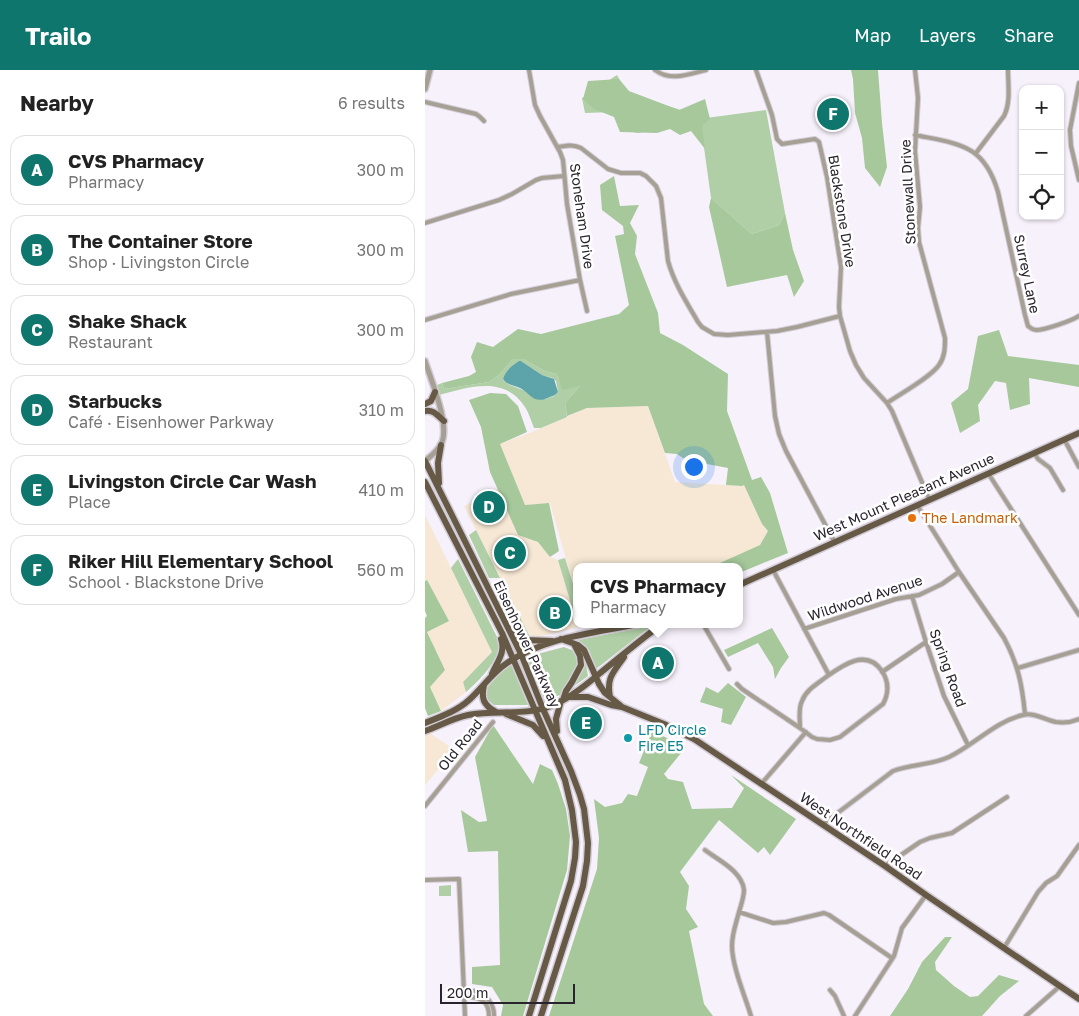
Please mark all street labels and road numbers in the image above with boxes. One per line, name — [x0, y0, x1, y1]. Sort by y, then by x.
street label: Stonewall Drive — [896, 139, 919, 245]
street label: Blackstone Drive — [825, 153, 860, 268]
street label: Stoneham Drive — [567, 162, 598, 270]
street label: Surrey Lane — [1011, 233, 1044, 315]
street label: West Mount Pleasant Avenue — [811, 449, 997, 544]
street label: Wildwood Avenue — [805, 571, 924, 624]
street label: Eisenhower Parkway — [490, 577, 565, 710]
street label: Spring Road — [926, 626, 970, 709]
street label: Old Road — [434, 716, 485, 774]
street label: West Northfield Road — [797, 788, 926, 883]

